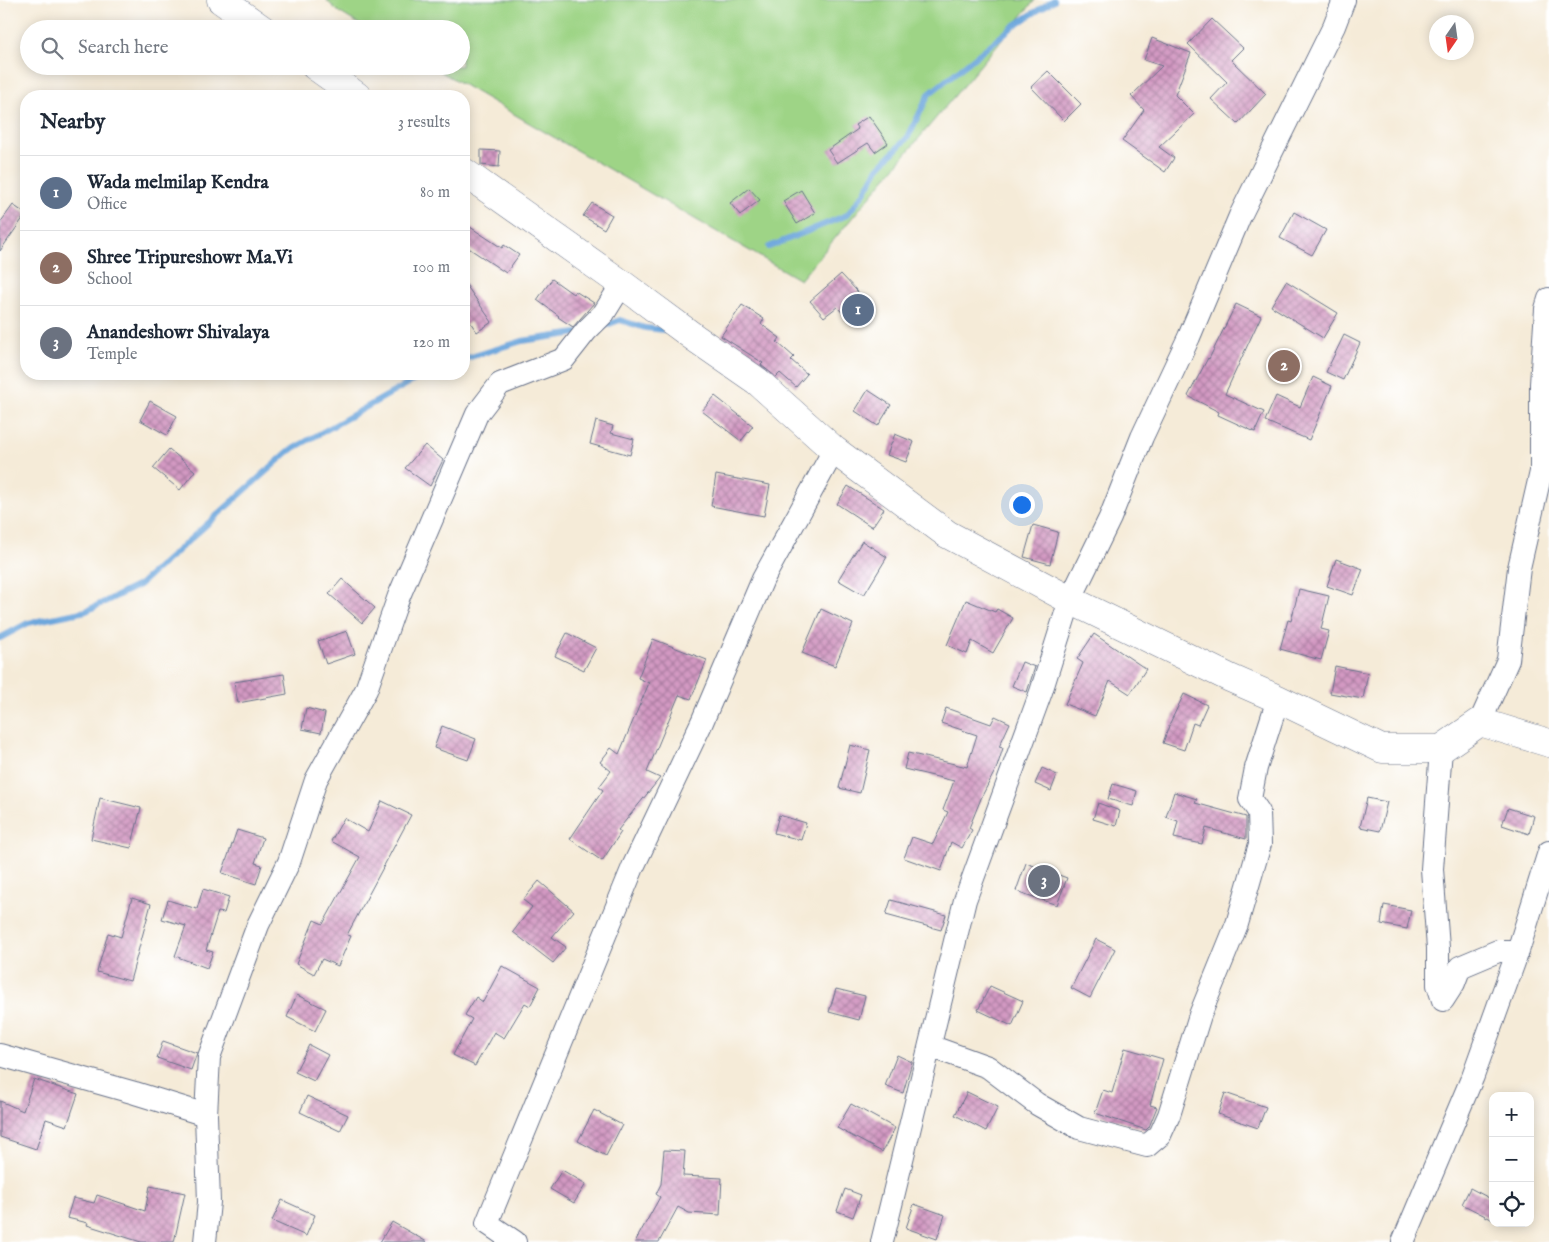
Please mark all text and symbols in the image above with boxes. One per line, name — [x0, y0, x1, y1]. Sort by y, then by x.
north arrow — [1429, 15, 1474, 60]
search box — [20, 20, 470, 75]
icon: search — [38, 34, 66, 62]
text: Search here — [78, 36, 169, 60]
text: Nearby — [40, 109, 105, 136]
text: 3 results — [398, 113, 450, 133]
text: Wada melmilap Kendra — [87, 171, 269, 195]
text: 1 — [53, 183, 59, 203]
text: 80 m — [420, 183, 450, 203]
text: Office — [87, 195, 127, 215]
text: Shree Tripureshowr Ma.Vi — [87, 246, 293, 270]
text: 2 — [52, 258, 60, 278]
text: 100 m — [413, 258, 450, 278]
text: School — [87, 270, 132, 290]
pin: 1 — [842, 291, 874, 329]
text: Anandeshowr Shivalaya — [87, 321, 270, 345]
text: 3 — [53, 333, 59, 353]
text: 120 m — [413, 333, 450, 353]
text: Temple — [87, 345, 137, 365]
pin: 2 — [1268, 347, 1300, 385]
your location — [1009, 492, 1035, 518]
pin: 3 — [1028, 862, 1060, 900]
map controls — [1489, 1092, 1534, 1227]
button: + — [1489, 1092, 1534, 1137]
button: − — [1489, 1137, 1534, 1182]
button: locate — [1489, 1182, 1534, 1227]

